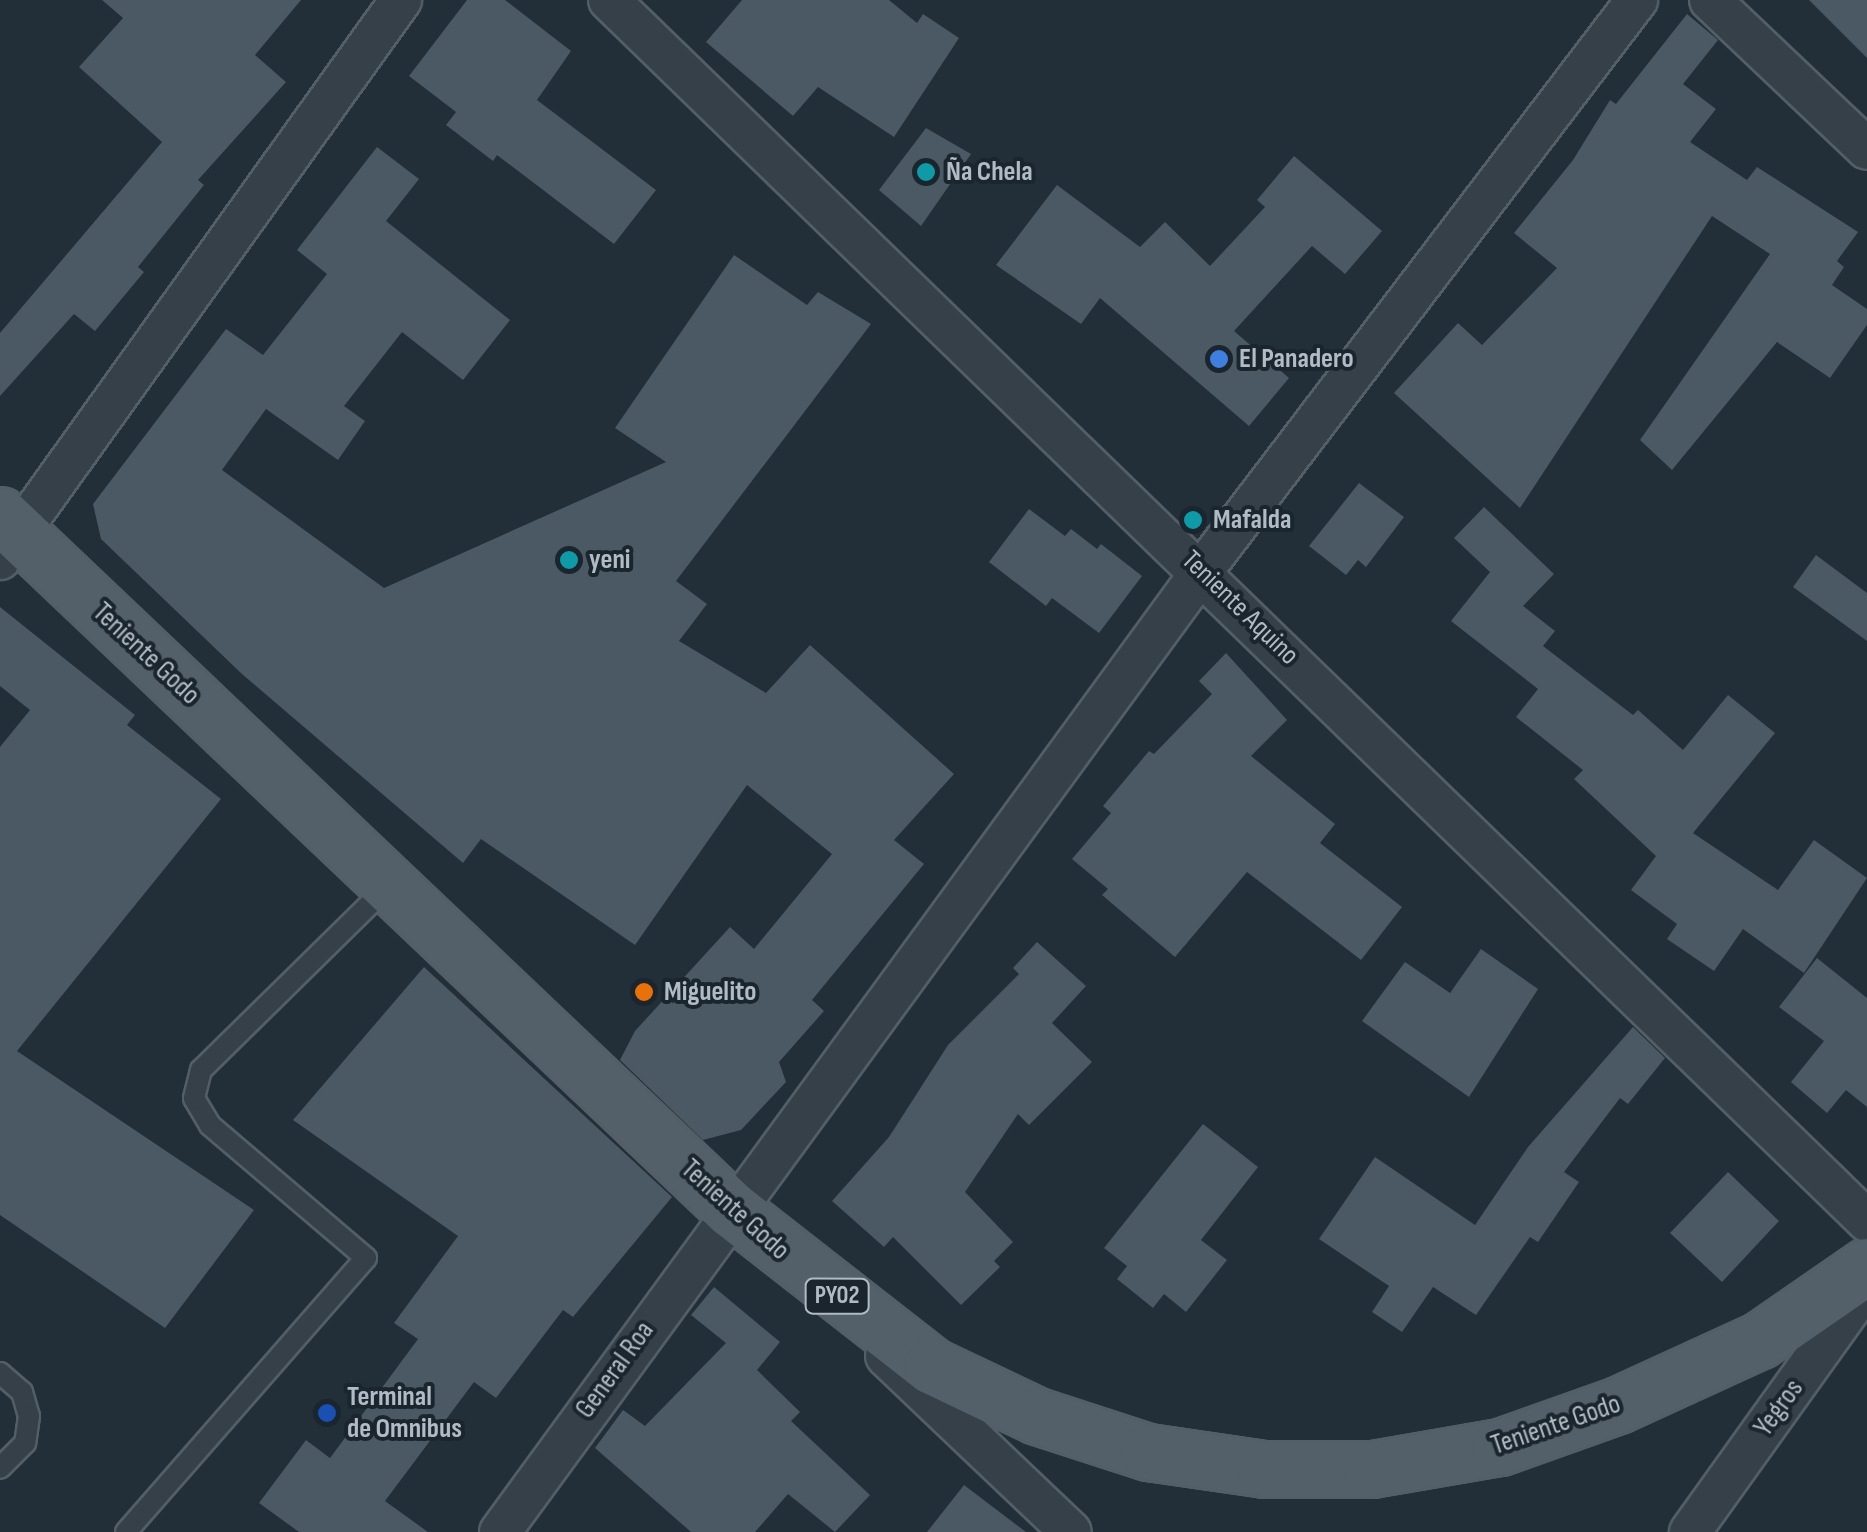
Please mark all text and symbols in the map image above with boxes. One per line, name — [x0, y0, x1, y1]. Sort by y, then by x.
place label: Ña Chela — [946, 155, 1033, 189]
marker: Ña Chela — [915, 161, 937, 183]
place label: El Panadero — [1239, 342, 1354, 376]
marker: El Panadero — [1208, 348, 1230, 370]
place label: Mafalda — [1213, 503, 1291, 537]
marker: Mafalda — [1182, 509, 1204, 531]
place label: yeni — [589, 543, 631, 577]
street label: Teniente Aquino — [1174, 544, 1306, 672]
marker: yeni — [558, 549, 580, 571]
street label: Teniente Godo — [85, 596, 207, 712]
place label: Miguelito — [664, 975, 756, 1009]
marker: Miguelito — [633, 981, 655, 1003]
street label: Teniente Godo — [674, 1153, 796, 1267]
road number: PY02 — [804, 1276, 870, 1316]
street label: General Roa — [569, 1315, 661, 1425]
street label: Yegros — [1747, 1373, 1811, 1443]
place label: Terminal de Omnibus — [347, 1380, 462, 1446]
street label: Teniente Godo — [1487, 1387, 1625, 1463]
marker: Terminal de Omnibus — [316, 1402, 338, 1424]

